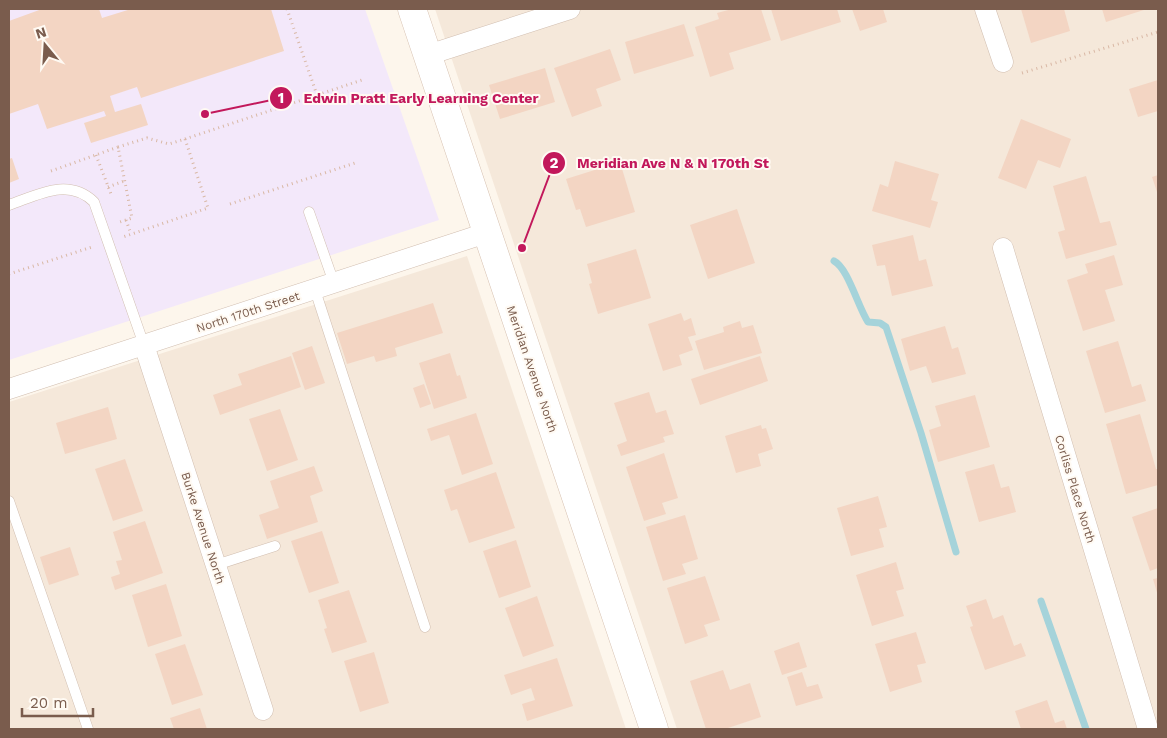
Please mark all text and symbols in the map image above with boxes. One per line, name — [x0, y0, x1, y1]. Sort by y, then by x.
north arrow — [20, 20, 70, 70]
text: N — [34, 23, 48, 42]
callout: Edwin Pratt Early Learning Center — [269, 83, 549, 112]
text: 1 — [278, 89, 284, 107]
text: Edwin Pratt Early Learning Center — [304, 90, 538, 106]
callout: Meridian Ave N & N 170th St — [542, 149, 779, 178]
text: 2 — [550, 154, 559, 172]
text: Meridian Ave N & N 170th St — [577, 155, 769, 171]
street label: North 170th Street — [194, 289, 302, 335]
street label: Meridian Avenue North — [504, 304, 560, 434]
street label: Corliss Place North — [1052, 433, 1098, 545]
street label: Burke Avenue North — [178, 470, 228, 586]
scale bar — [22, 686, 94, 718]
text: 20 m — [30, 694, 68, 712]

